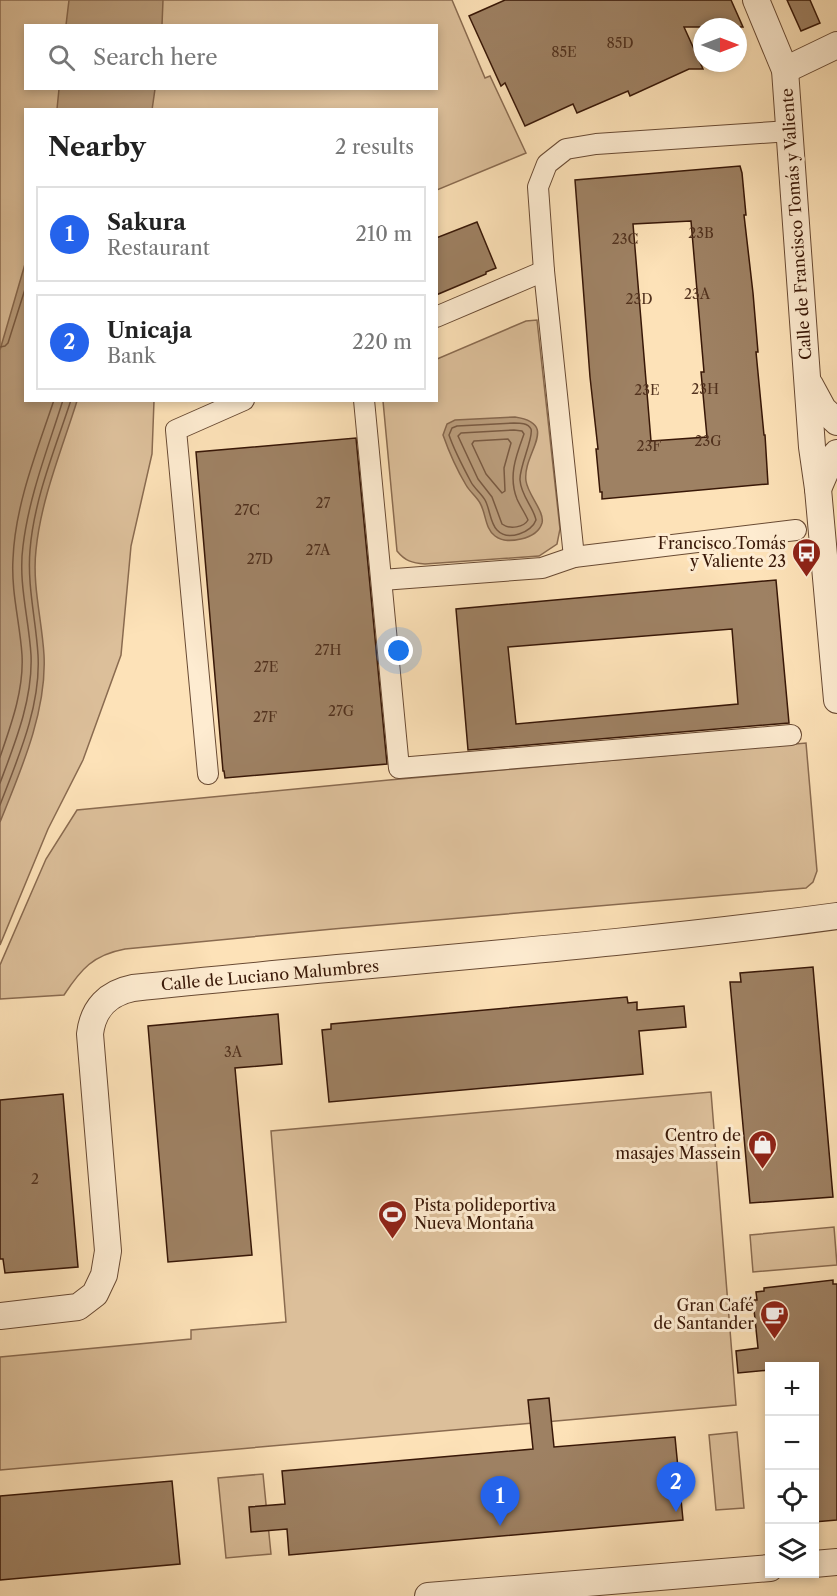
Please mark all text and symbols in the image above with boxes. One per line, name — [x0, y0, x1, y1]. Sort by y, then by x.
north arrow — [693, 18, 747, 72]
search box — [24, 24, 438, 90]
house number: 85D — [606, 34, 634, 52]
icon: search — [45, 41, 78, 74]
house number: 85E — [551, 43, 577, 61]
text: Search here — [93, 44, 218, 71]
street label: Calle de Francisco Tomás y Valiente — [777, 87, 815, 361]
text: Nearby — [48, 131, 146, 163]
text: 2 results — [335, 135, 414, 159]
text: Sakura — [107, 209, 186, 236]
text: 1 — [65, 222, 74, 246]
text: 210 m — [355, 222, 412, 246]
house number: 23B — [688, 224, 714, 242]
house number: 23C — [612, 230, 638, 248]
text: Restaurant — [107, 236, 210, 260]
house number: 23A — [684, 285, 711, 303]
house number: 23D — [625, 290, 653, 308]
text: Unicaja — [107, 317, 192, 344]
text: 2 — [64, 330, 75, 354]
text: 220 m — [352, 330, 412, 354]
text: Bank — [107, 344, 156, 368]
house number: 23H — [691, 380, 719, 398]
house number: 23E — [634, 381, 660, 399]
house number: 23G — [694, 432, 722, 450]
house number: 23F — [637, 437, 661, 455]
house number: 27 — [316, 494, 331, 512]
house number: 27C — [234, 501, 260, 519]
place label: Francisco Tomás y Valiente 23 — [658, 533, 786, 571]
bus stop icon: Francisco Tomás y Valiente 23 — [791, 536, 823, 578]
house number: 27A — [306, 541, 331, 559]
house number: 27D — [247, 550, 273, 568]
your location — [384, 636, 413, 665]
house number: 27H — [315, 641, 341, 659]
house number: 27E — [254, 658, 278, 676]
house number: 27G — [328, 702, 354, 720]
house number: 27F — [253, 708, 277, 726]
street label: Calle de Luciano Malumbres — [160, 956, 380, 994]
house number: 3A — [224, 1043, 243, 1061]
place label: Centro de masajes Massein — [615, 1125, 741, 1163]
shop icon: Centro de masajes Massein — [746, 1128, 778, 1170]
house number: 2 — [31, 1170, 39, 1188]
place label: Pista polideportiva Nueva Montaña — [414, 1195, 556, 1233]
sports icon: Pista polideportiva Nueva Montaña — [377, 1198, 409, 1240]
place label: Gran Café de Santander — [654, 1295, 754, 1333]
cafe icon: Gran Café de Santander — [759, 1298, 791, 1340]
map controls — [765, 1362, 819, 1578]
button: + — [765, 1362, 819, 1416]
button: − — [765, 1416, 819, 1470]
pin: 2 — [656, 1462, 696, 1512]
button: locate — [765, 1470, 819, 1524]
pin: 1 — [480, 1476, 520, 1526]
button: layers — [765, 1524, 819, 1578]

